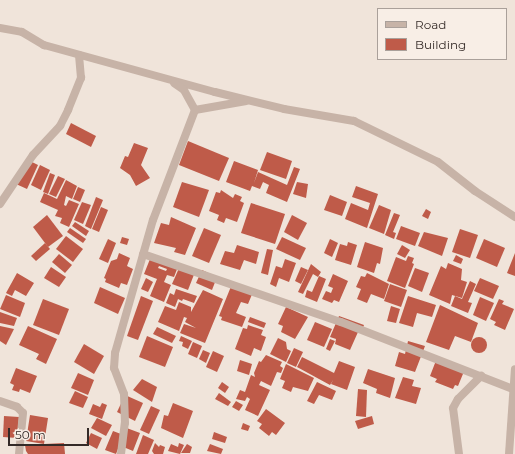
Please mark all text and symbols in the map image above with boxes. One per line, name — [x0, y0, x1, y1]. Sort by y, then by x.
legend — [377, 8, 507, 60]
text: Road — [415, 17, 446, 32]
text: Building — [415, 37, 466, 52]
scale bar — [10, 420, 91, 446]
text: 50 m — [15, 427, 46, 442]

